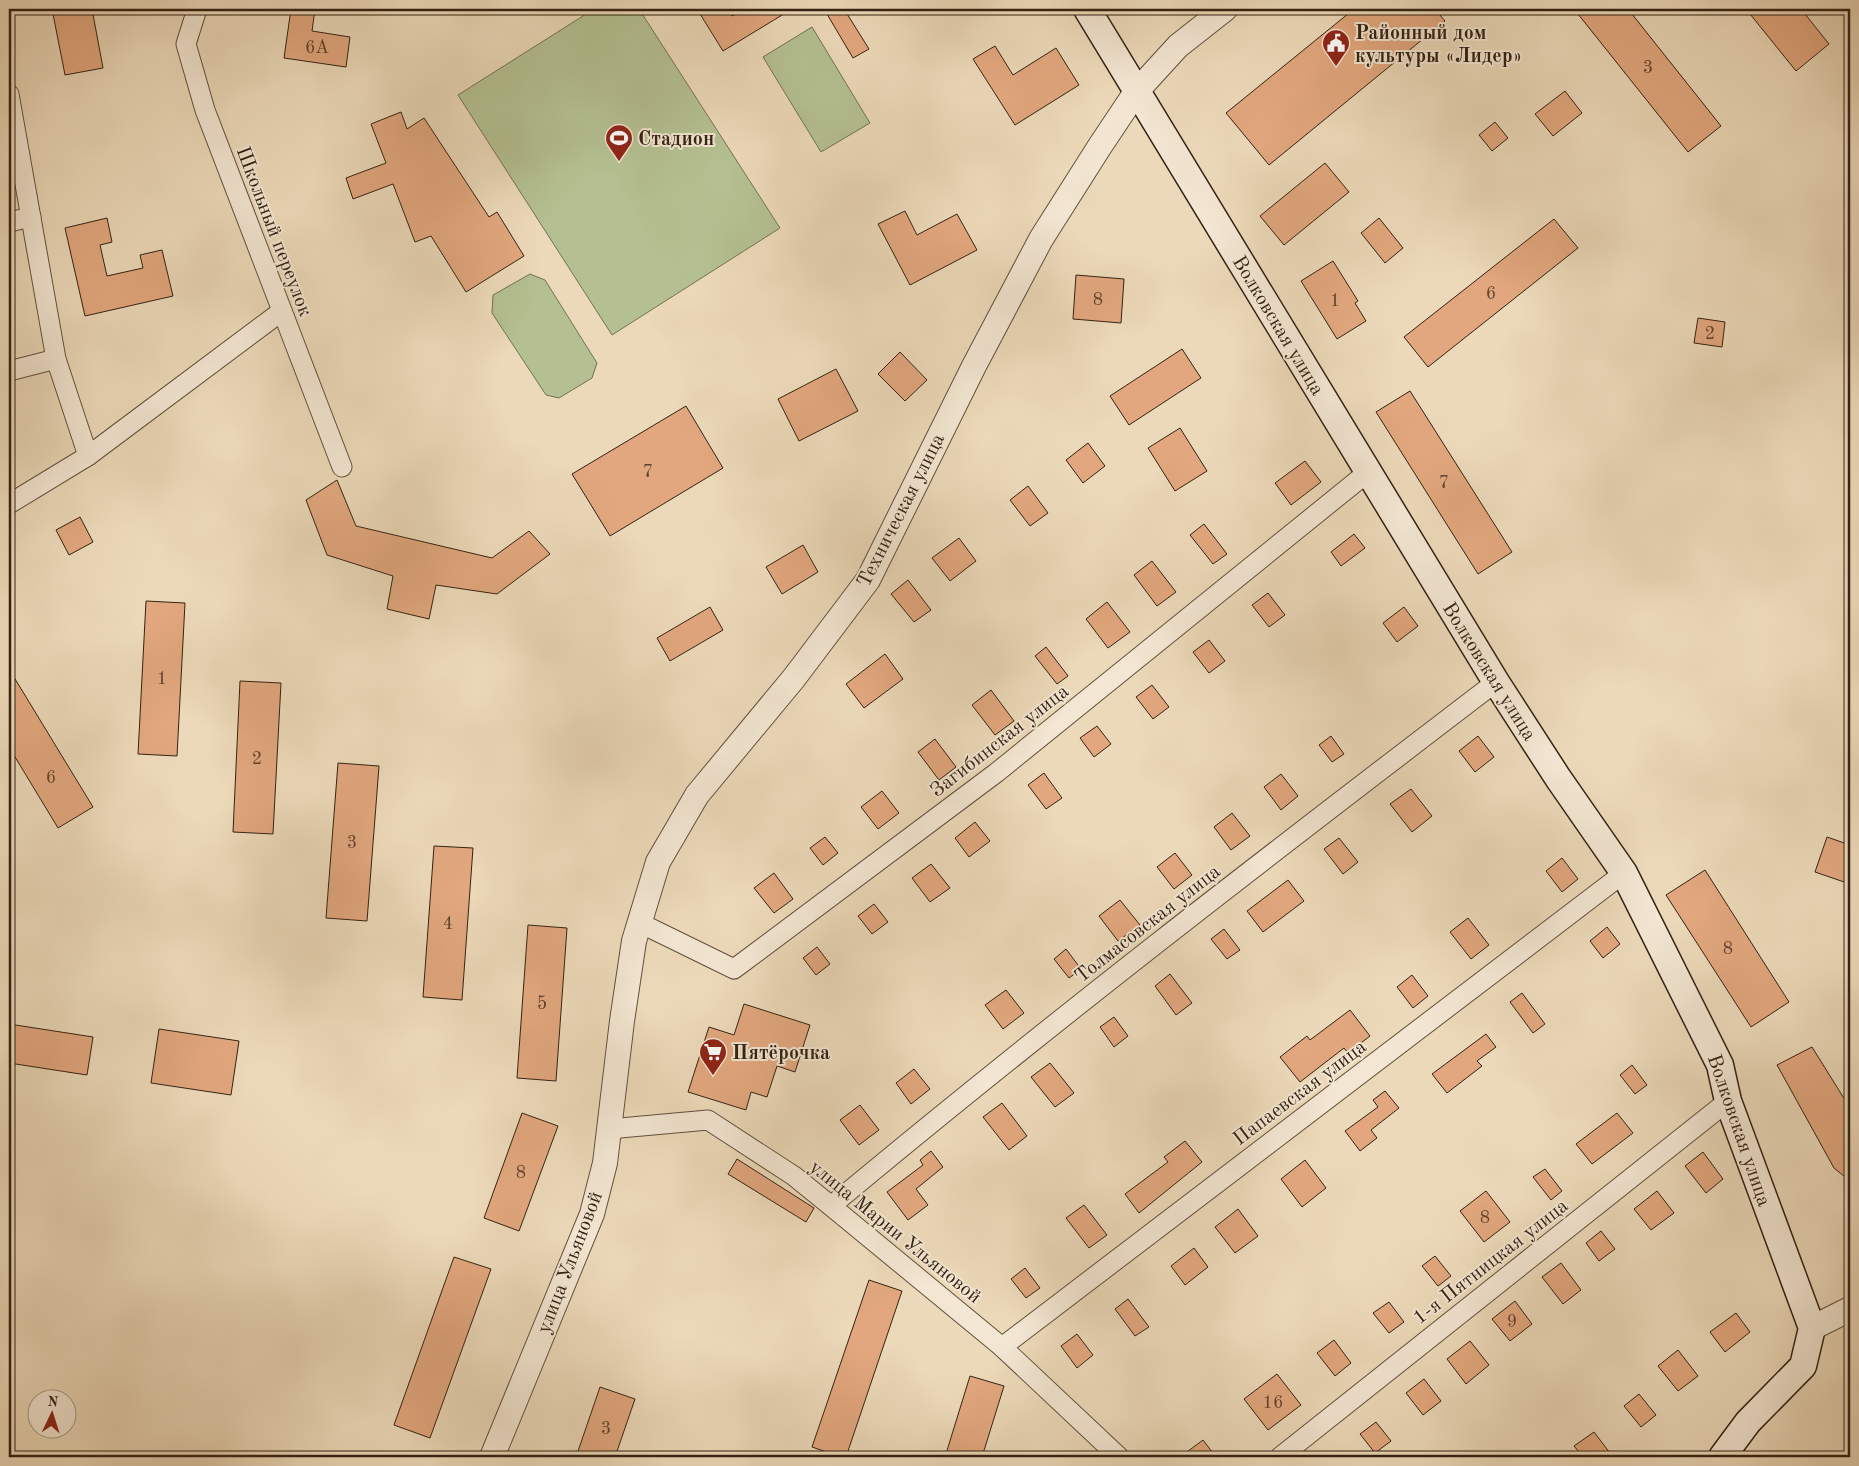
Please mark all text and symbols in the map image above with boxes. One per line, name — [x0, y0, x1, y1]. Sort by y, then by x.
place label: Районный дом культуры «Лидер» — [1355, 24, 1522, 67]
public building icon: Районный дом культуры «Лидер» — [1321, 28, 1351, 67]
house number: 6А — [305, 39, 329, 57]
house number: 3 — [1643, 59, 1653, 77]
sports icon: Стадион — [604, 123, 634, 162]
place label: Стадион — [638, 130, 714, 150]
street label: Школьный переулок — [232, 144, 315, 319]
street label: Волковская улица — [1228, 253, 1327, 399]
house number: 6 — [1486, 285, 1496, 303]
house number: 8 — [1093, 291, 1103, 309]
house number: 1 — [1330, 292, 1340, 310]
house number: 2 — [1705, 325, 1715, 343]
street label: Техническая улица — [854, 431, 949, 591]
house number: 7 — [643, 463, 653, 481]
house number: 7 — [1439, 474, 1449, 492]
street label: Волковская улица — [1438, 599, 1539, 745]
house number: 1 — [157, 670, 167, 688]
street label: Загибинская улица — [927, 682, 1073, 802]
house number: 2 — [252, 750, 262, 768]
house number: 6 — [46, 769, 56, 787]
house number: 3 — [347, 834, 357, 852]
street label: Толмасовская улица — [1072, 862, 1225, 987]
house number: 4 — [443, 915, 453, 933]
house number: 8 — [1723, 940, 1733, 958]
house number: 5 — [537, 995, 547, 1013]
supermarket icon: Пятёрочка — [698, 1037, 728, 1076]
street label: Папаевская улица — [1230, 1037, 1371, 1150]
place label: Пятёрочка — [732, 1044, 830, 1064]
street label: Волковская улица — [1703, 1052, 1774, 1209]
street label: улица Марии Ульяновой — [805, 1157, 984, 1308]
house number: 8 — [516, 1164, 526, 1182]
street label: улица Ульяновой — [535, 1189, 607, 1336]
street label: 1-я Пятницкая улица — [1410, 1196, 1572, 1329]
house number: 8 — [1480, 1209, 1490, 1227]
house number: 9 — [1507, 1313, 1517, 1331]
north arrow — [28, 1388, 78, 1438]
house number: 16 — [1263, 1394, 1283, 1412]
text: N — [47, 1395, 59, 1409]
house number: 3 — [601, 1420, 611, 1438]

